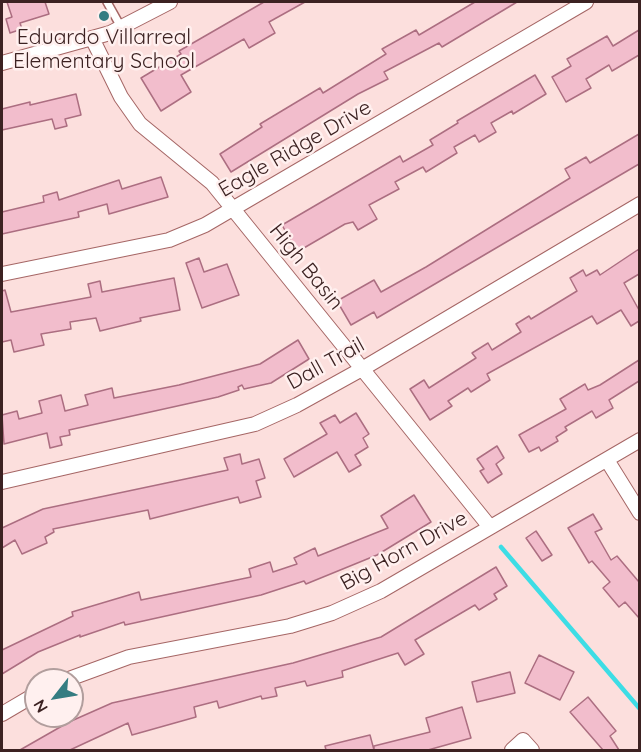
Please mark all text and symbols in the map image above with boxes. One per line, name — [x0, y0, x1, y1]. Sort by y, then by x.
marker: Eduardo Villarreal Elementary School — [97, 9, 111, 23]
place label: Eduardo Villarreal Elementary School — [13, 25, 195, 75]
street label: Eagle Ridge Drive — [214, 95, 376, 203]
street label: High Basin — [264, 219, 348, 315]
street label: Dall Trail — [283, 332, 369, 396]
street label: Big Horn Drive — [336, 506, 472, 596]
north arrow — [24, 668, 84, 728]
text: N — [29, 696, 52, 716]

